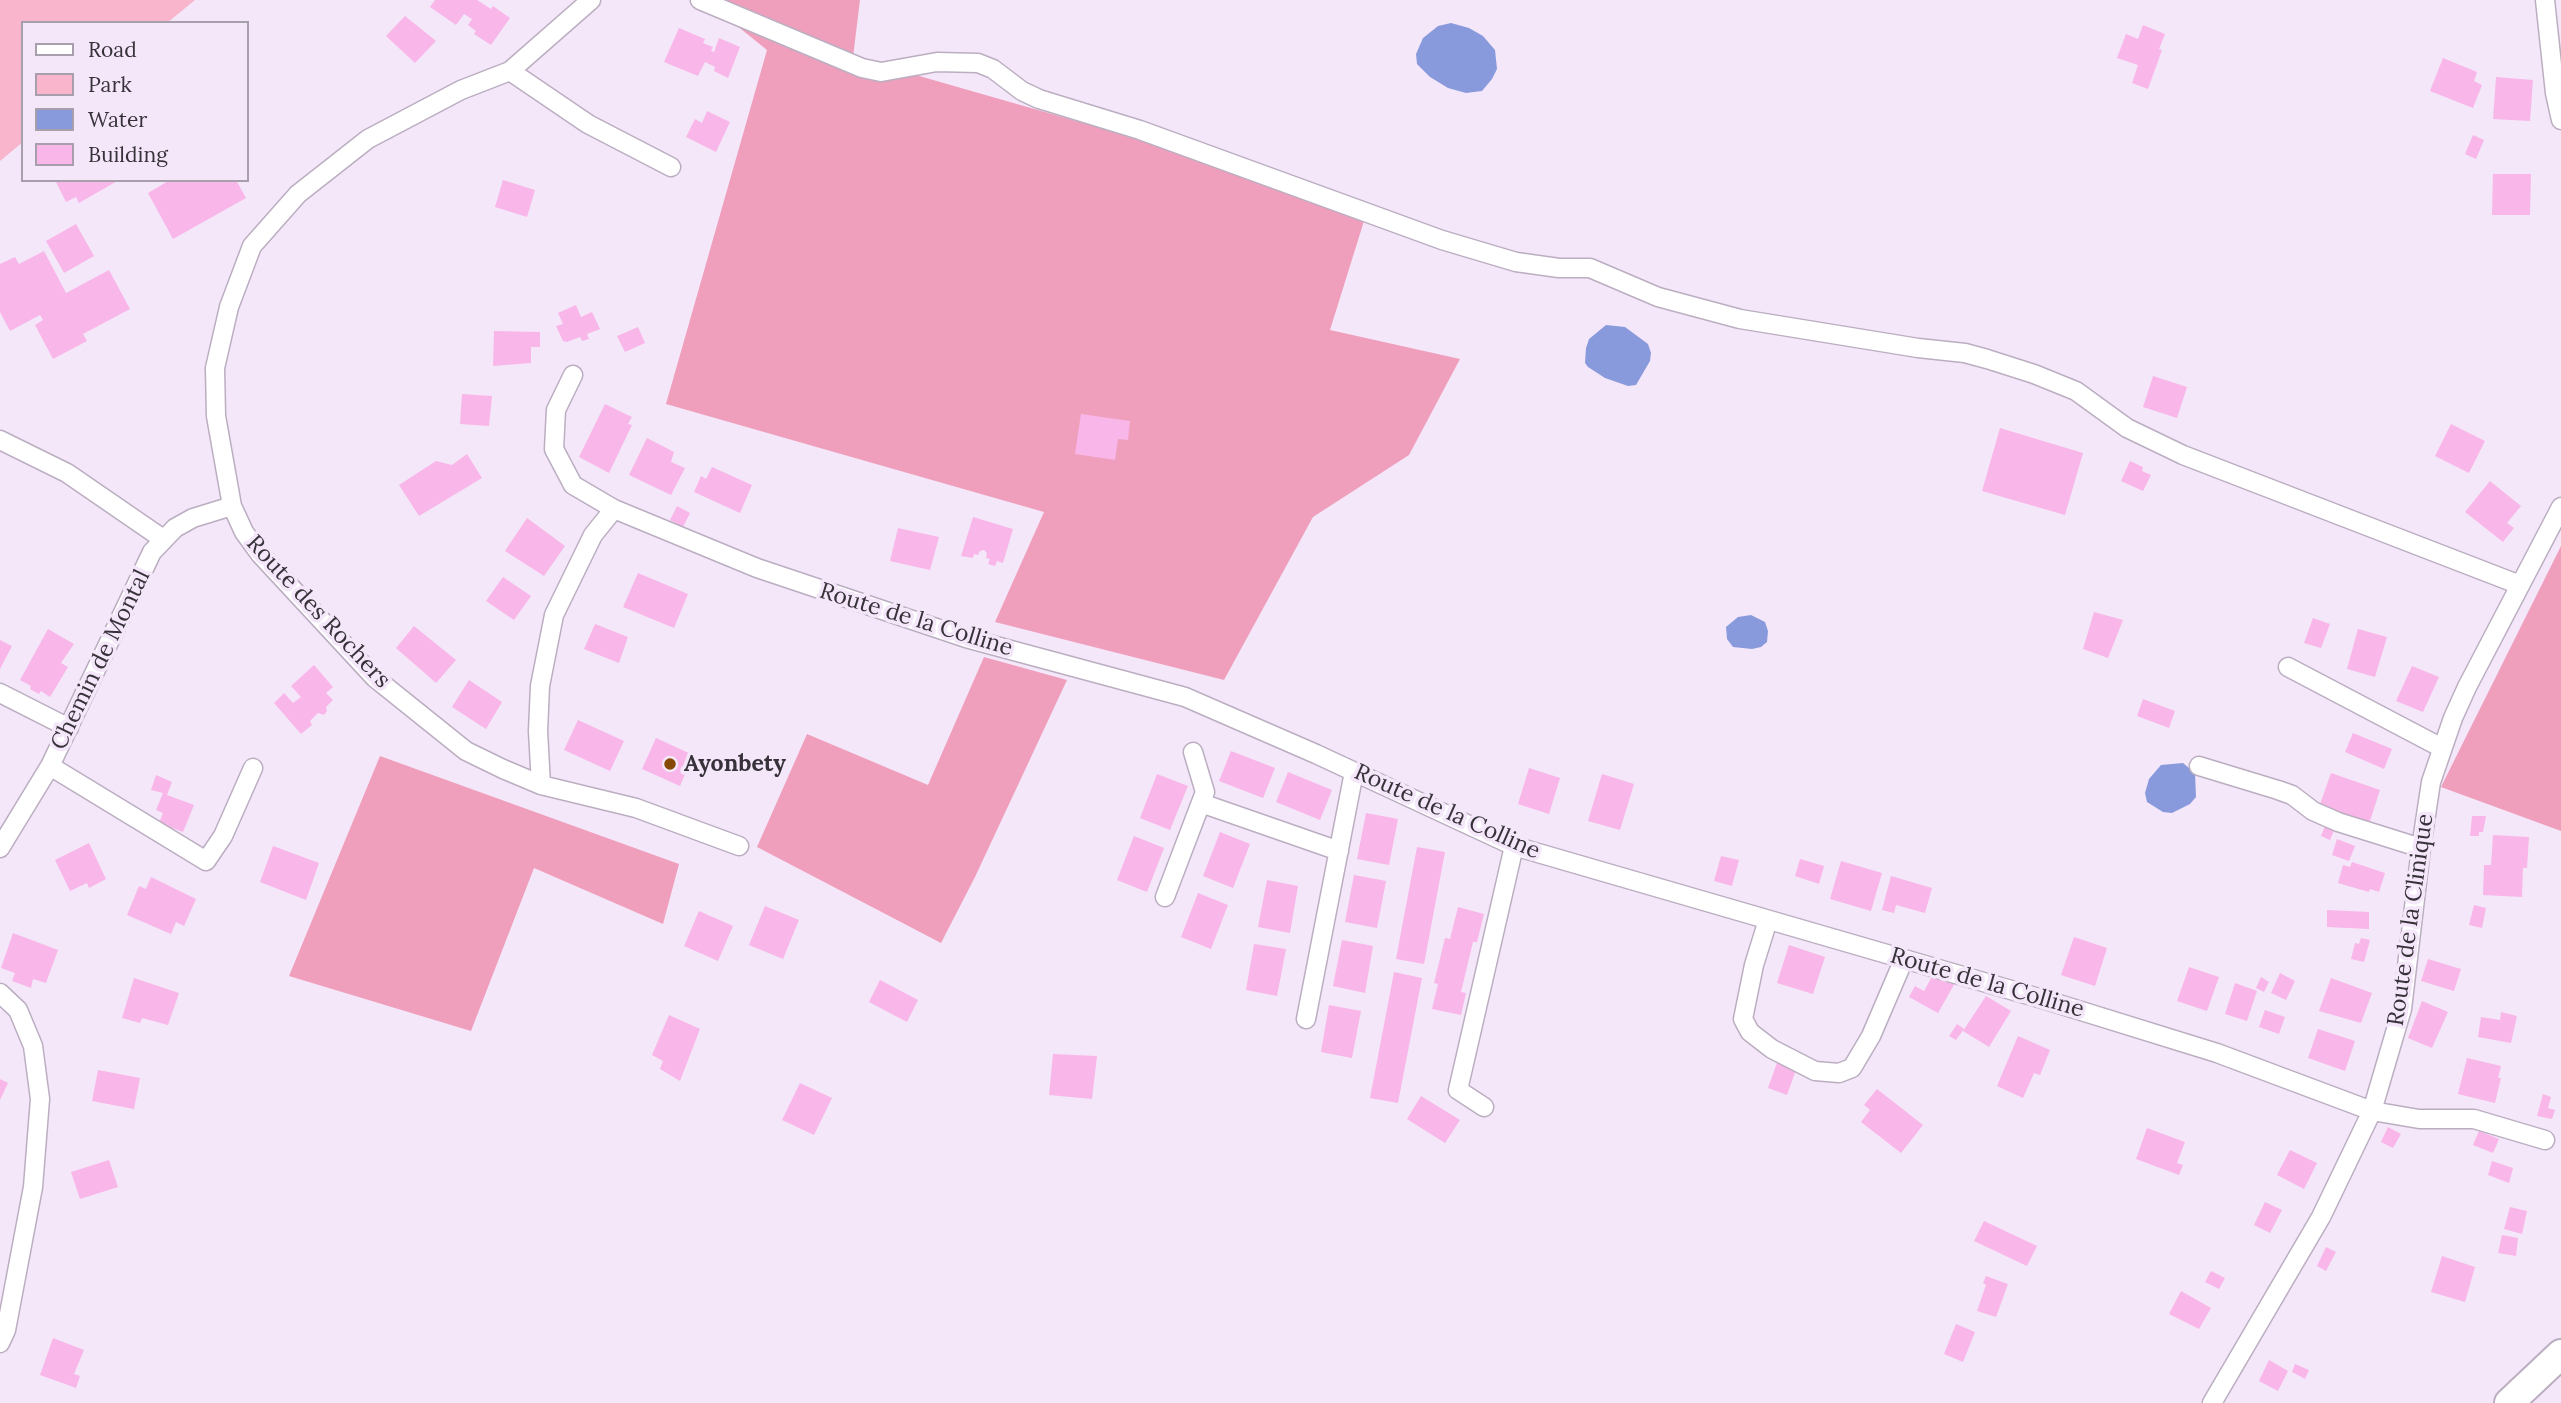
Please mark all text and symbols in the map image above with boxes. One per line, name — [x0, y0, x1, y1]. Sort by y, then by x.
legend — [21, 21, 248, 182]
text: Road — [88, 36, 137, 63]
text: Park — [88, 71, 132, 98]
text: Water — [88, 106, 147, 133]
text: Building — [88, 141, 168, 168]
street label: Route des Rochers — [240, 530, 396, 694]
street label: Chemin de Montal — [45, 566, 157, 754]
street label: Route de la Colline — [816, 578, 1016, 662]
place label: Ayonbety — [684, 750, 786, 778]
marker: Ayonbety — [662, 756, 678, 772]
street label: Route de la Colline — [1350, 759, 1544, 865]
street label: Route de la Clinique — [2382, 812, 2440, 1028]
street label: Route de la Colline — [1887, 942, 2087, 1024]

